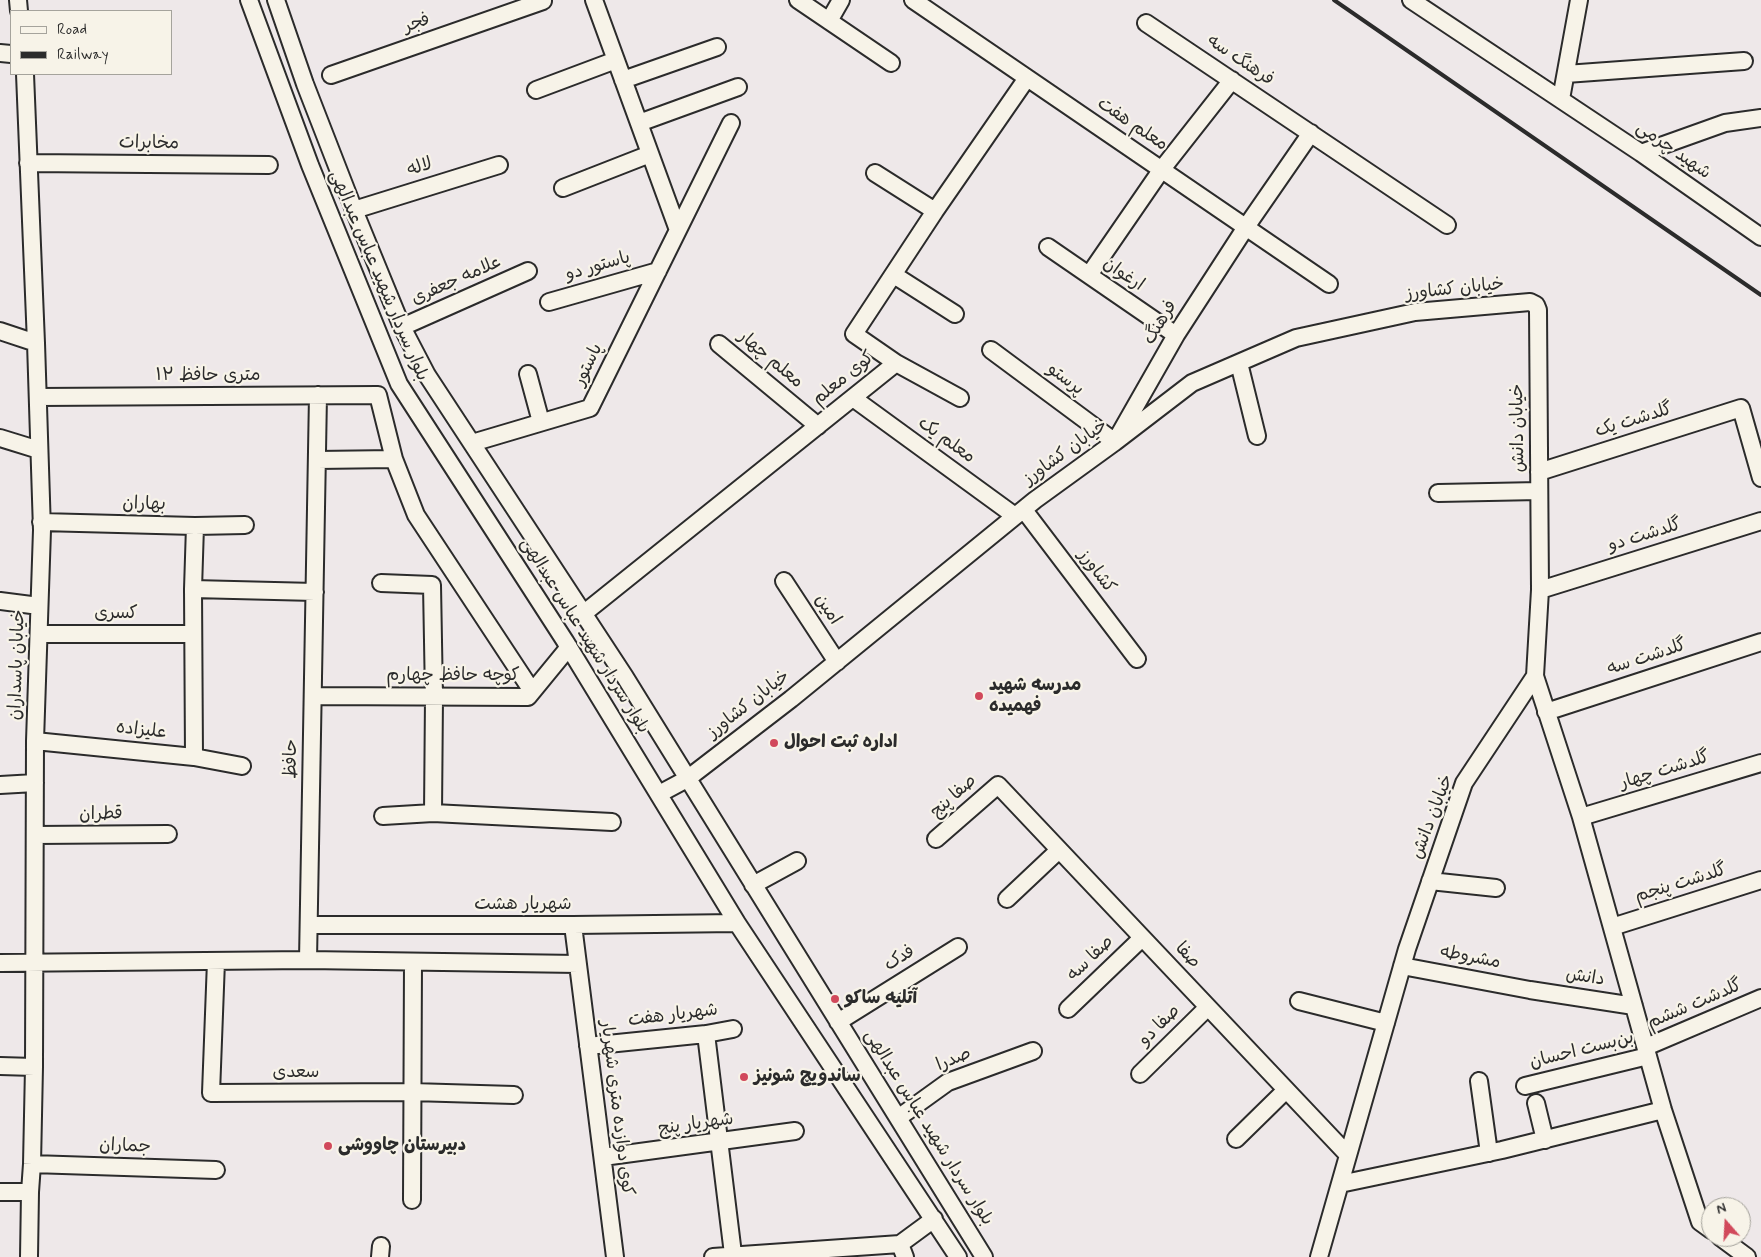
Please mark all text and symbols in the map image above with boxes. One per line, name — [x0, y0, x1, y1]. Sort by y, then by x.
street label: فجر — [401, 9, 433, 39]
legend — [10, 10, 172, 75]
text: Road — [57, 20, 87, 40]
street label: فرهنگ سه — [1202, 31, 1278, 91]
text: Railway — [57, 45, 109, 65]
street label: معلم هفت — [1092, 93, 1172, 157]
street label: شهید چرمی — [1631, 117, 1715, 185]
street label: مخابرات — [119, 133, 179, 155]
street label: لاله — [405, 154, 435, 182]
street label: بلوار سردار شهید عباس عبدالهی — [324, 167, 432, 385]
street label: پاستور دو — [563, 247, 633, 287]
street label: علامه جعفری — [408, 251, 506, 311]
street label: ارغوان — [1098, 253, 1148, 297]
street label: خیابان کشاورز — [1405, 274, 1505, 306]
street label: فرهنگ — [1139, 297, 1183, 349]
street label: معلم چهار — [733, 326, 807, 394]
street label: پاستور — [570, 340, 608, 390]
street label: کوی معلم — [808, 347, 880, 411]
street label: پرستو — [1042, 359, 1088, 401]
street label: ۱۲ متری حافظ — [156, 365, 260, 387]
street label: خیابان دانش — [1507, 384, 1531, 472]
street label: گلدشت یک — [1593, 399, 1675, 443]
street label: معلم یک — [913, 413, 979, 469]
street label: خیابان کشاورز — [1020, 415, 1112, 491]
street label: بهاران — [122, 494, 166, 516]
street label: گلدشت دو — [1606, 515, 1684, 557]
street label: بلوار سردار شهید عباس عبدالهی — [515, 534, 653, 738]
street label: کشاورز — [1072, 546, 1120, 598]
street label: امین — [809, 591, 845, 629]
street label: کسری — [94, 603, 138, 625]
street label: خیابان پاسداران — [5, 609, 31, 721]
street label: گلدشت سه — [1605, 635, 1689, 681]
street label: کوچه حافظ چهارم — [386, 665, 520, 687]
street label: خیابان کشاورز — [703, 666, 795, 744]
place label: مدرسه شهید فهمیده — [989, 675, 1081, 718]
marker: مدرسه شهید فهمیده — [973, 690, 985, 702]
street label: علیزاده — [115, 718, 167, 744]
place label: اداره ثبت احوال — [784, 732, 897, 754]
marker: اداره ثبت احوال — [768, 737, 780, 749]
street label: حافظ — [281, 739, 303, 779]
street label: گلدشت چهار — [1617, 747, 1713, 795]
street label: صفا پنج — [926, 771, 982, 823]
street label: خیابان دانش — [1407, 772, 1459, 862]
street label: قطران — [79, 804, 123, 826]
street label: گلدشت پنجم — [1633, 860, 1729, 908]
street label: شهریار هشت — [474, 894, 572, 916]
street label: صفا سه — [1063, 932, 1119, 986]
street label: صفا — [1170, 938, 1204, 974]
street label: فدک — [881, 941, 919, 977]
street label: مشروطه — [1438, 942, 1502, 974]
street label: دانش — [1564, 965, 1606, 991]
street label: گلدشت ششم — [1644, 975, 1746, 1035]
place label: آتلیه ساکو — [845, 988, 917, 1010]
marker: آتلیه ساکو — [829, 993, 841, 1005]
street label: شهریار هفت — [627, 1000, 719, 1032]
street label: صفا دو — [1135, 1001, 1185, 1051]
street label: کوی دوازده متری شهریار — [595, 1019, 637, 1197]
street label: بلوار سردار شهید عباس عبدالهی — [859, 1026, 997, 1230]
street label: بن‌بست احسان — [1528, 1028, 1636, 1074]
street label: صدرا — [933, 1043, 975, 1077]
street label: سعدی — [273, 1062, 319, 1084]
place label: ساندویچ شونیز — [754, 1066, 861, 1088]
marker: ساندویچ شونیز — [738, 1071, 750, 1083]
street label: شهریار پنج — [657, 1109, 735, 1141]
street label: جماران — [99, 1135, 151, 1159]
place label: دبیرستان چاووشی — [338, 1135, 466, 1157]
marker: دبیرستان چاووشی — [322, 1140, 334, 1152]
north arrow — [1701, 1197, 1751, 1247]
text: N — [1714, 1199, 1729, 1219]

